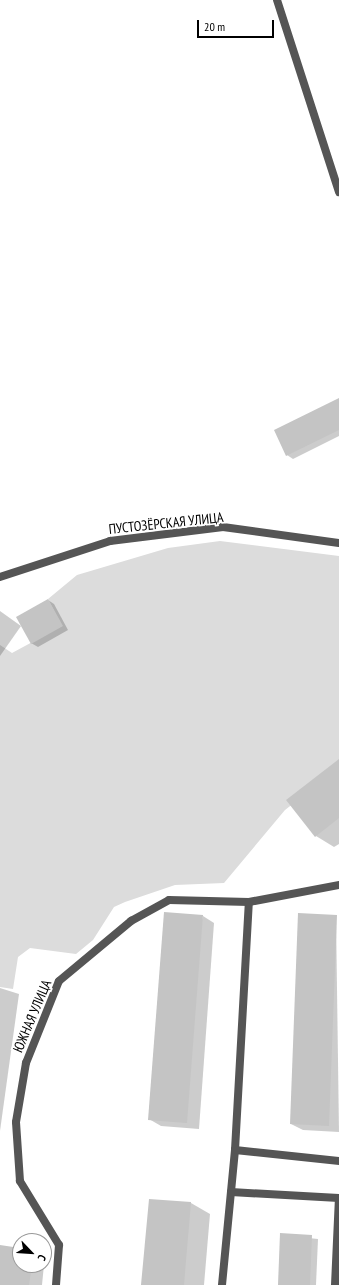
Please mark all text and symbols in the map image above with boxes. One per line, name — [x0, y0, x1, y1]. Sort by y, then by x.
scale bar — [199, 12, 276, 38]
text: 20 m — [204, 19, 225, 34]
street label: ПУСТОЗЁРСКАЯ УЛИЦА — [108, 509, 224, 537]
street label: ЮЖНАЯ УЛИЦА — [9, 977, 55, 1055]
north arrow — [12, 1233, 52, 1273]
text: С — [35, 1252, 49, 1263]

